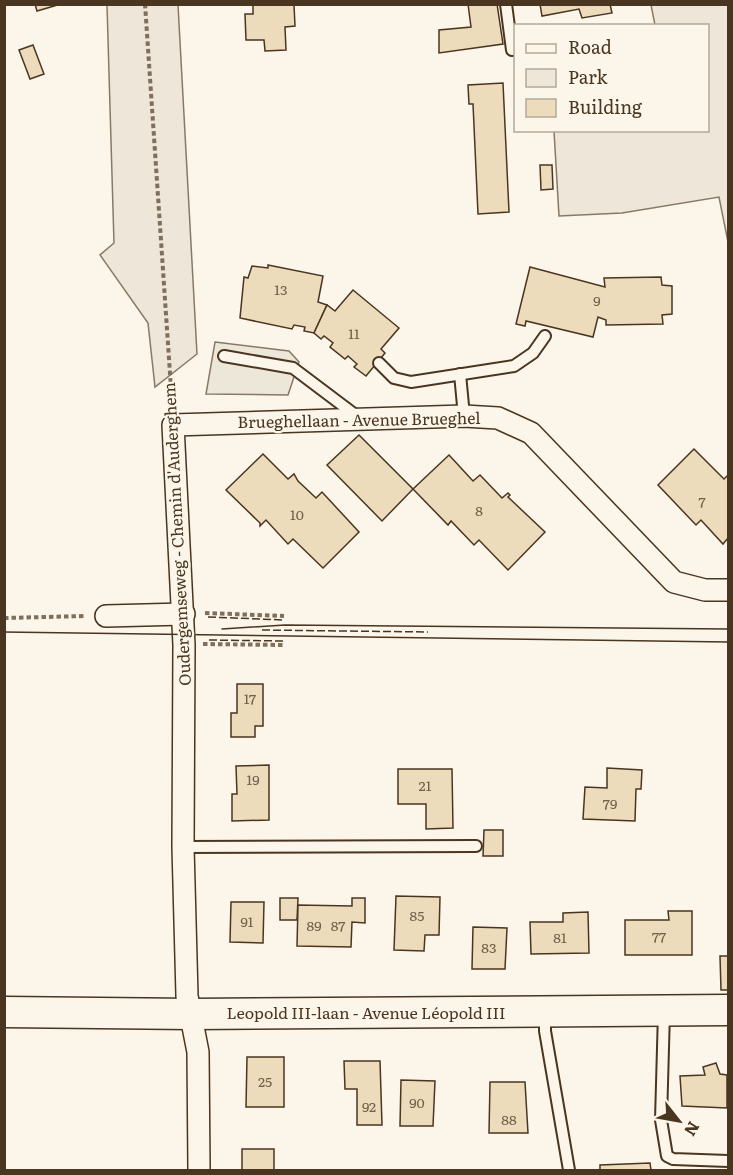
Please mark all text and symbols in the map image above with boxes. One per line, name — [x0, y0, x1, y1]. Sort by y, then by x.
legend — [514, 24, 709, 132]
text: Road — [568, 33, 612, 60]
text: Park — [568, 63, 609, 90]
text: Building — [568, 93, 643, 120]
house number: 13 — [274, 279, 288, 299]
house number: 9 — [593, 290, 601, 310]
house number: 11 — [348, 323, 360, 343]
street label: Oudergemseweg - Chemin d'Auderghem — [156, 381, 196, 686]
street label: Brueghellaan - Avenue Brueghel — [237, 405, 481, 433]
house number: 7 — [698, 491, 706, 511]
house number: 8 — [475, 500, 483, 520]
house number: 10 — [290, 504, 304, 524]
house number: 17 — [244, 688, 256, 708]
house number: 19 — [246, 769, 260, 789]
house number: 21 — [419, 775, 432, 795]
house number: 79 — [603, 793, 617, 813]
house number: 85 — [410, 905, 424, 925]
house number: 91 — [240, 911, 254, 931]
house number: 89 — [306, 915, 322, 935]
house number: 87 — [331, 915, 345, 935]
house number: 77 — [652, 926, 666, 946]
house number: 81 — [553, 927, 567, 947]
house number: 83 — [481, 937, 497, 957]
street label: Leopold III-laan - Avenue Léopold III — [226, 1000, 506, 1024]
house number: 25 — [258, 1071, 272, 1091]
north arrow — [649, 1091, 709, 1151]
house number: 90 — [409, 1092, 425, 1112]
house number: 92 — [362, 1096, 376, 1116]
house number: 88 — [501, 1109, 517, 1129]
text: N — [679, 1117, 706, 1141]

